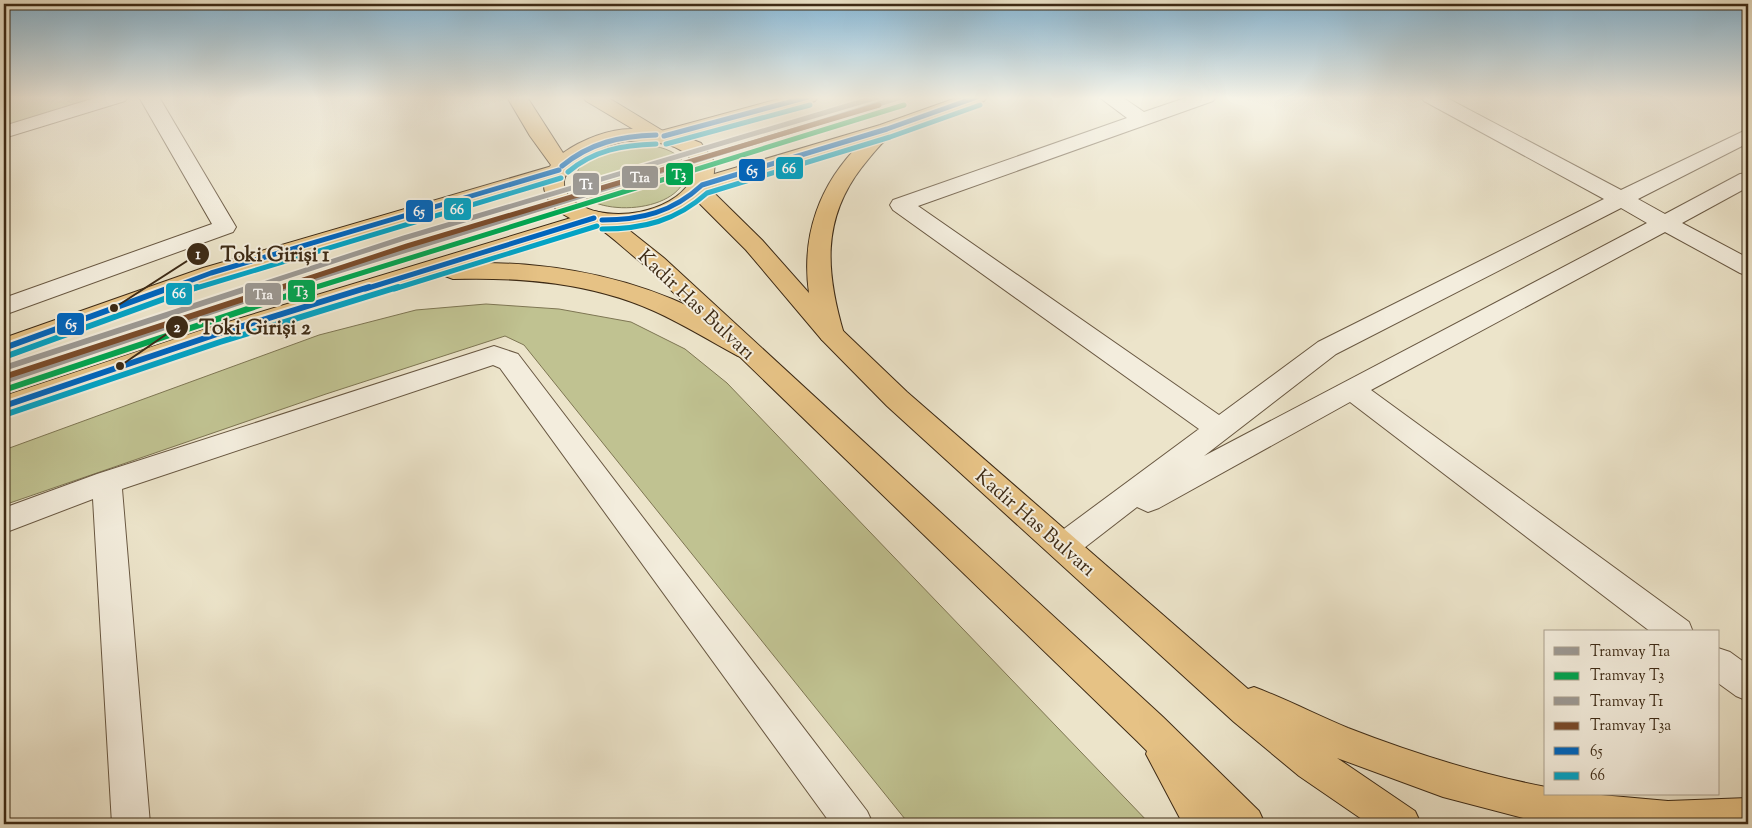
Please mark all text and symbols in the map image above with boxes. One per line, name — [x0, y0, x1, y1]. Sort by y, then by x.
line badge: 66 — [775, 156, 804, 180]
line badge: 65 — [738, 158, 766, 182]
text: 66 — [782, 160, 796, 180]
line badge: T3 — [665, 162, 694, 186]
text: 65 — [746, 162, 758, 182]
line badge: T1a — [621, 165, 659, 189]
text: T3 — [672, 166, 686, 186]
text: T1a — [630, 169, 650, 189]
line badge: T1 — [572, 172, 600, 196]
text: T1 — [579, 176, 593, 196]
line badge: 66 — [443, 197, 472, 221]
line badge: 65 — [405, 199, 434, 223]
text: 66 — [450, 201, 464, 221]
text: 65 — [413, 203, 425, 223]
callout: Toki Girişi 1 — [186, 236, 340, 272]
text: Toki Girişi 1 — [221, 241, 330, 271]
street label: Kadir Has Bulvarı — [630, 244, 761, 368]
text: 1 — [195, 245, 201, 266]
line badge: T3 — [287, 279, 316, 303]
line badge: 66 — [165, 282, 193, 306]
line badge: T1a — [244, 282, 282, 306]
text: T3 — [294, 283, 308, 303]
text: 66 — [172, 285, 186, 305]
text: T1a — [253, 286, 273, 306]
callout: Toki Girişi 2 — [165, 309, 321, 345]
line badge: 65 — [56, 312, 85, 336]
text: Toki Girişi 2 — [199, 314, 311, 344]
text: 65 — [65, 316, 77, 336]
text: 2 — [173, 318, 181, 339]
street label: Kadir Has Bulvarı — [968, 463, 1101, 585]
legend — [1544, 630, 1720, 796]
text: Tramvay T1a — [1590, 642, 1670, 663]
text: Tramvay T3 — [1590, 666, 1664, 687]
text: Tramvay T1 — [1590, 692, 1663, 713]
text: Tramvay T3a — [1590, 716, 1671, 737]
text: 65 — [1590, 742, 1603, 763]
text: 66 — [1590, 766, 1605, 787]

